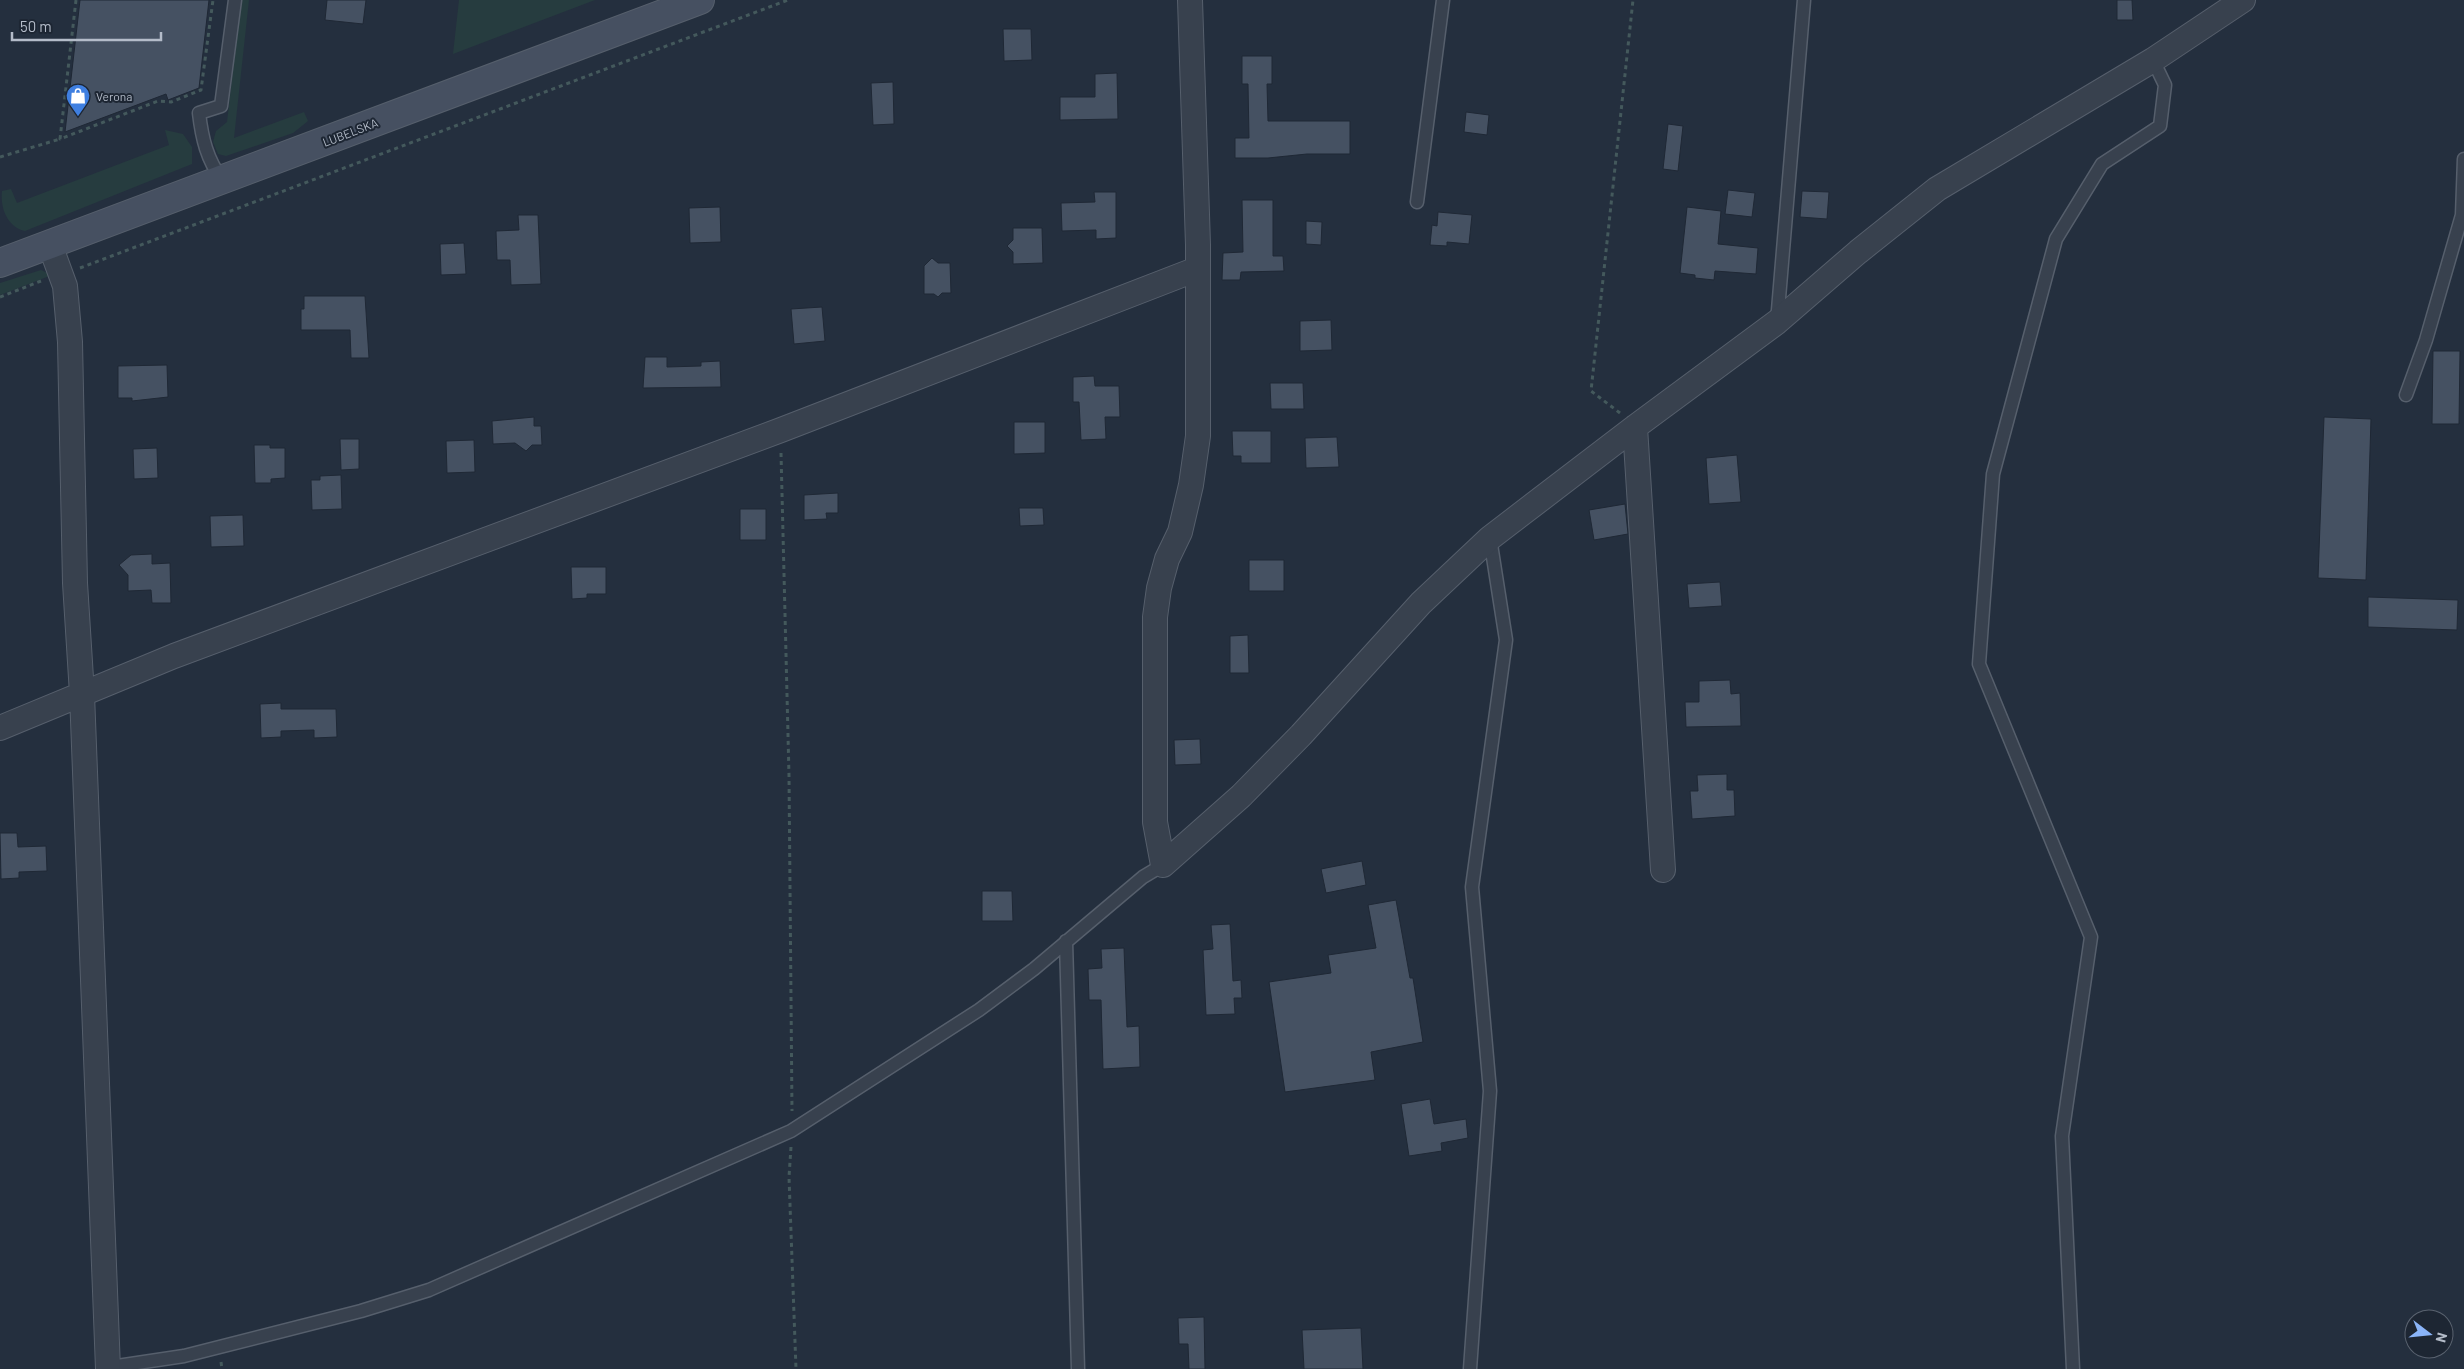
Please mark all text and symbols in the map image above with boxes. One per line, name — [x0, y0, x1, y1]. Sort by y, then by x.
scale bar — [12, 10, 161, 42]
text: 50 m — [20, 17, 52, 35]
shop icon: Verona — [65, 83, 91, 117]
place label: Verona — [96, 89, 132, 103]
street label: LUBELSKA — [320, 115, 380, 149]
north arrow — [2404, 1309, 2454, 1359]
text: N — [2433, 1331, 2451, 1345]

